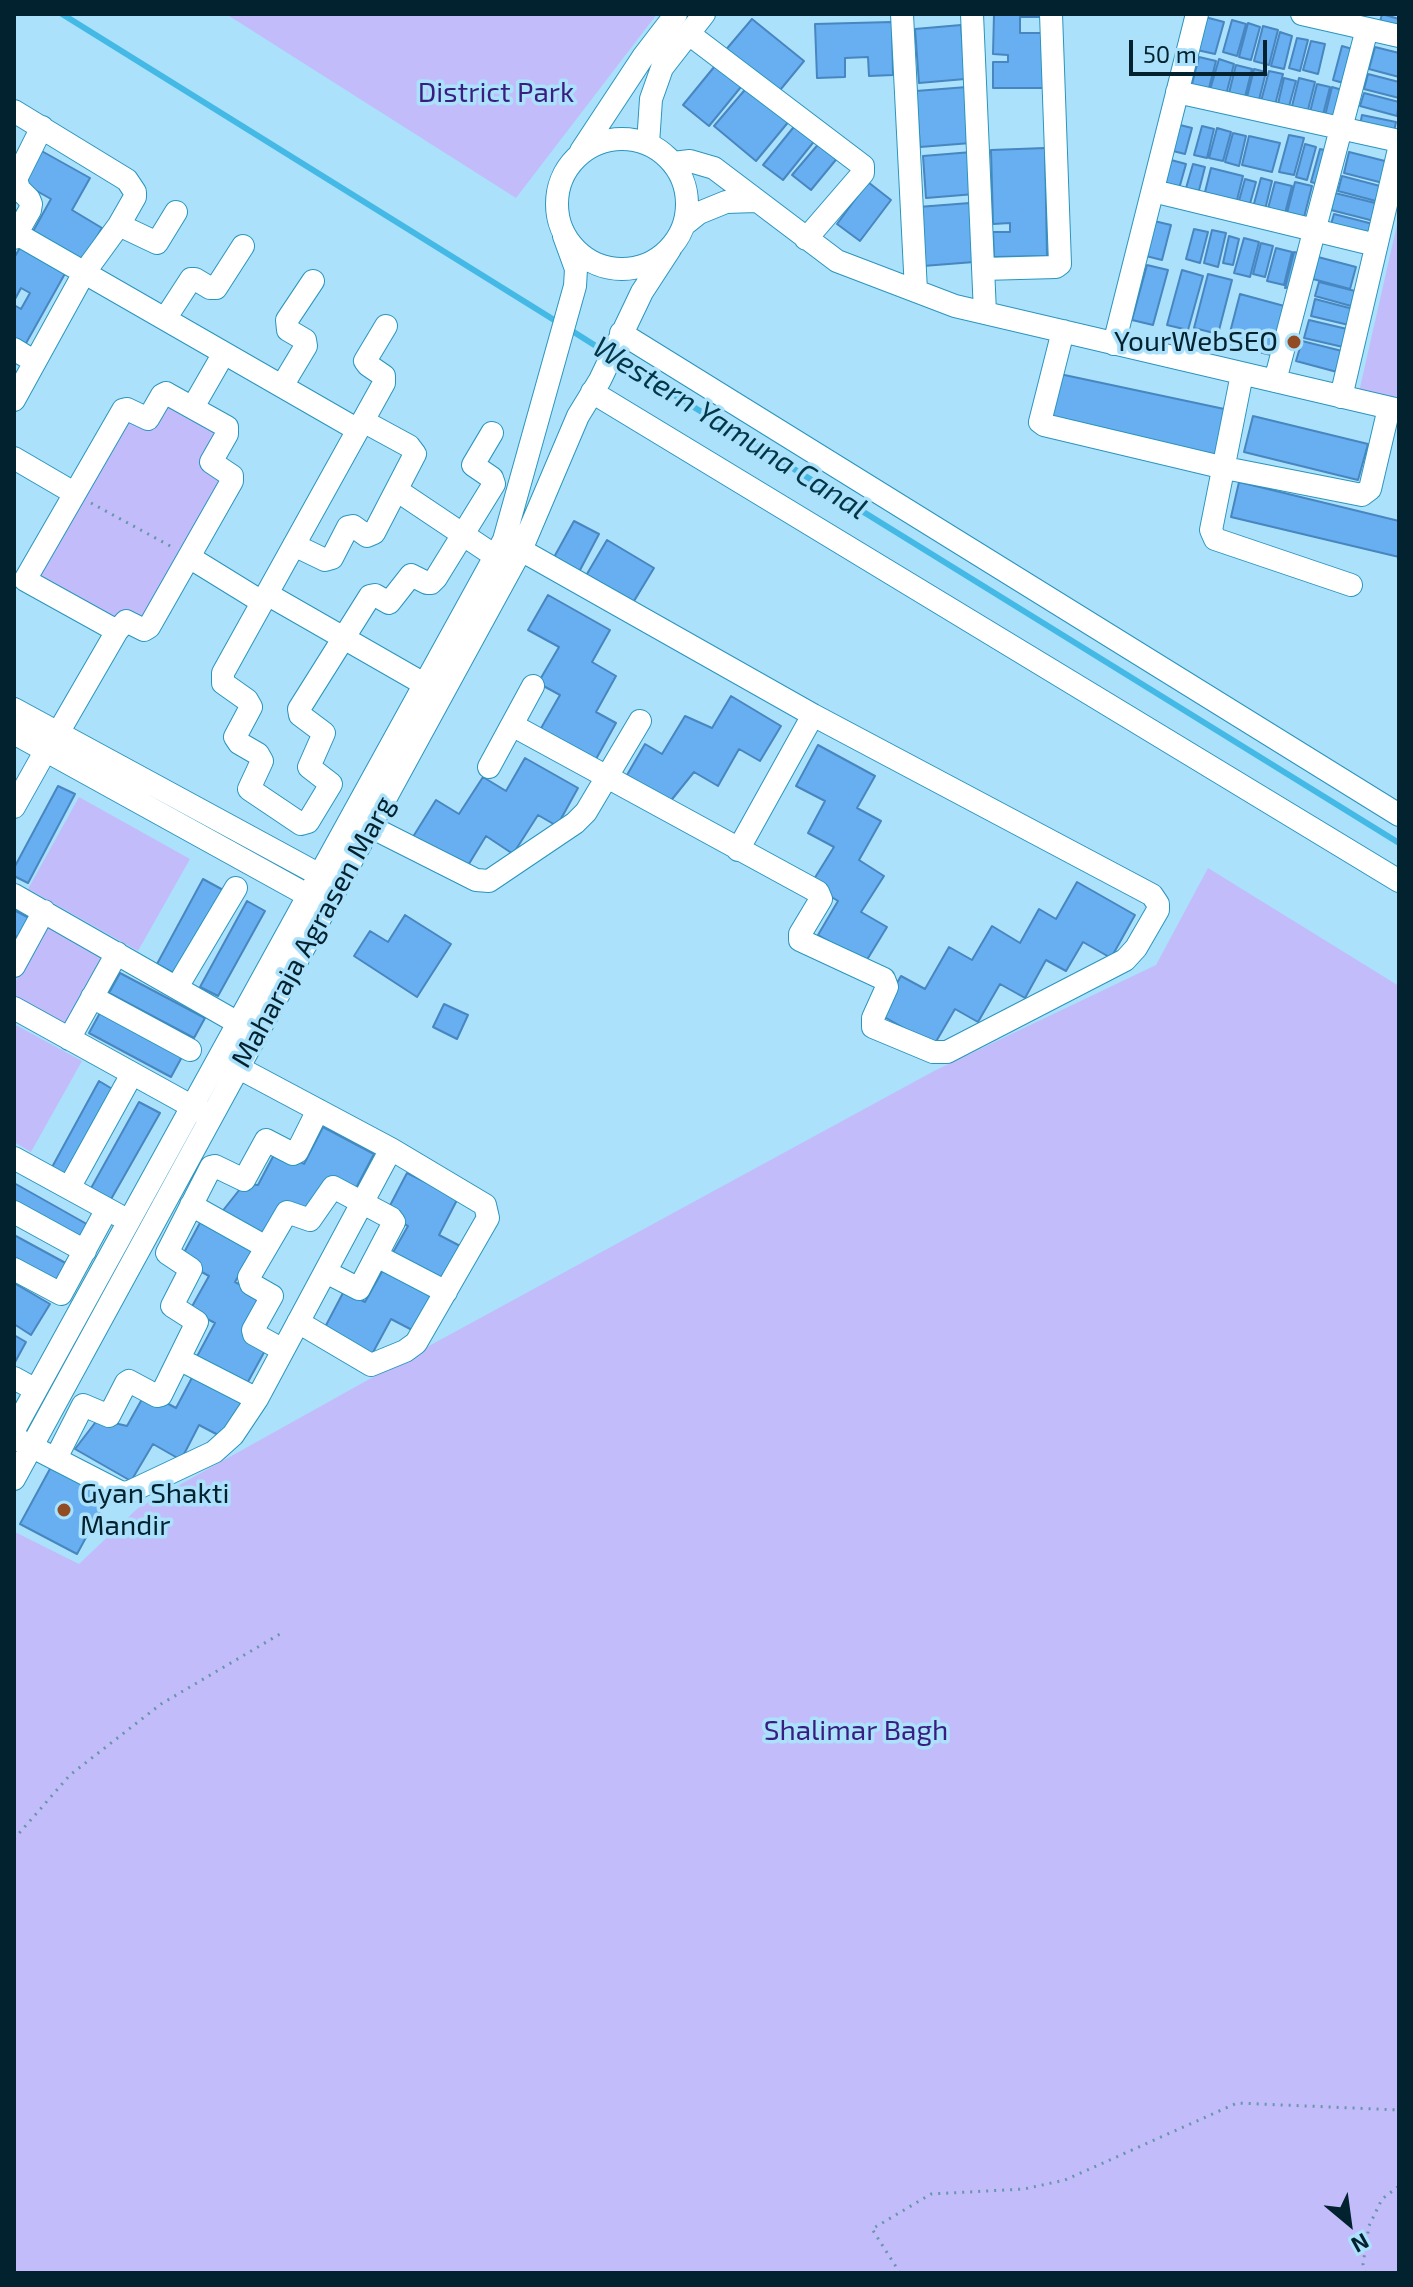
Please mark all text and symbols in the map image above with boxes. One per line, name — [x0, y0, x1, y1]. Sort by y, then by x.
scale bar — [1133, 24, 1271, 74]
text: 50 m — [1143, 39, 1197, 68]
park label: District Park — [418, 76, 574, 110]
place label: YourWebSEO — [1114, 325, 1278, 359]
water label: Western Yamuna Canal — [586, 329, 874, 527]
marker: YourWebSEO — [1285, 333, 1303, 351]
street label: Maharaja Agrasen Marg — [224, 791, 402, 1073]
place label: Gyan Shakti Mandir — [80, 1477, 229, 1543]
marker: Gyan Shakti Mandir — [55, 1501, 73, 1519]
park label: Shalimar Bagh — [764, 1714, 948, 1748]
north arrow — [1309, 2183, 1389, 2263]
text: N — [1347, 2229, 1374, 2259]

